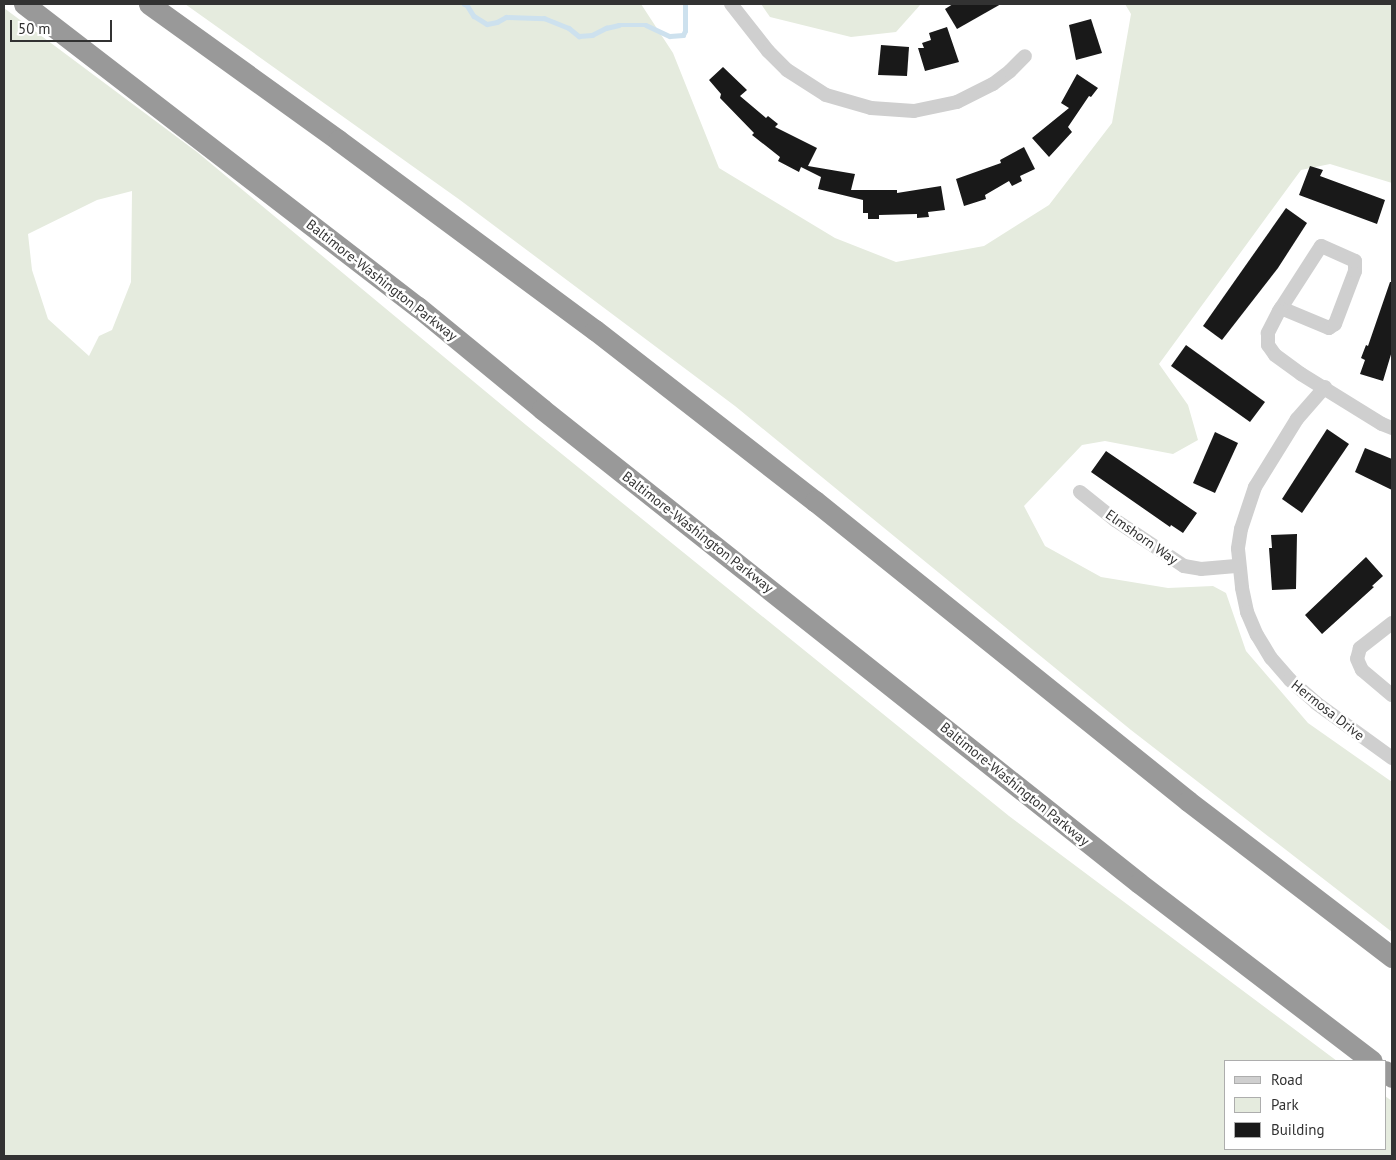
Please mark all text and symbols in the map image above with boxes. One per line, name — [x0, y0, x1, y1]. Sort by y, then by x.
scale bar — [12, 10, 115, 42]
text: 50 m — [18, 19, 51, 38]
street label: Baltimore-Washington Parkway — [303, 216, 461, 344]
street label: Baltimore-Washington Parkway — [619, 468, 777, 596]
street label: Elmshorn Way — [1103, 506, 1181, 568]
street label: Hermosa Drive — [1288, 676, 1368, 744]
street label: Baltimore-Washington Parkway — [937, 719, 1093, 849]
legend — [1224, 1060, 1386, 1150]
text: Road — [1271, 1070, 1303, 1089]
text: Park — [1271, 1095, 1299, 1114]
text: Building — [1271, 1120, 1325, 1139]

